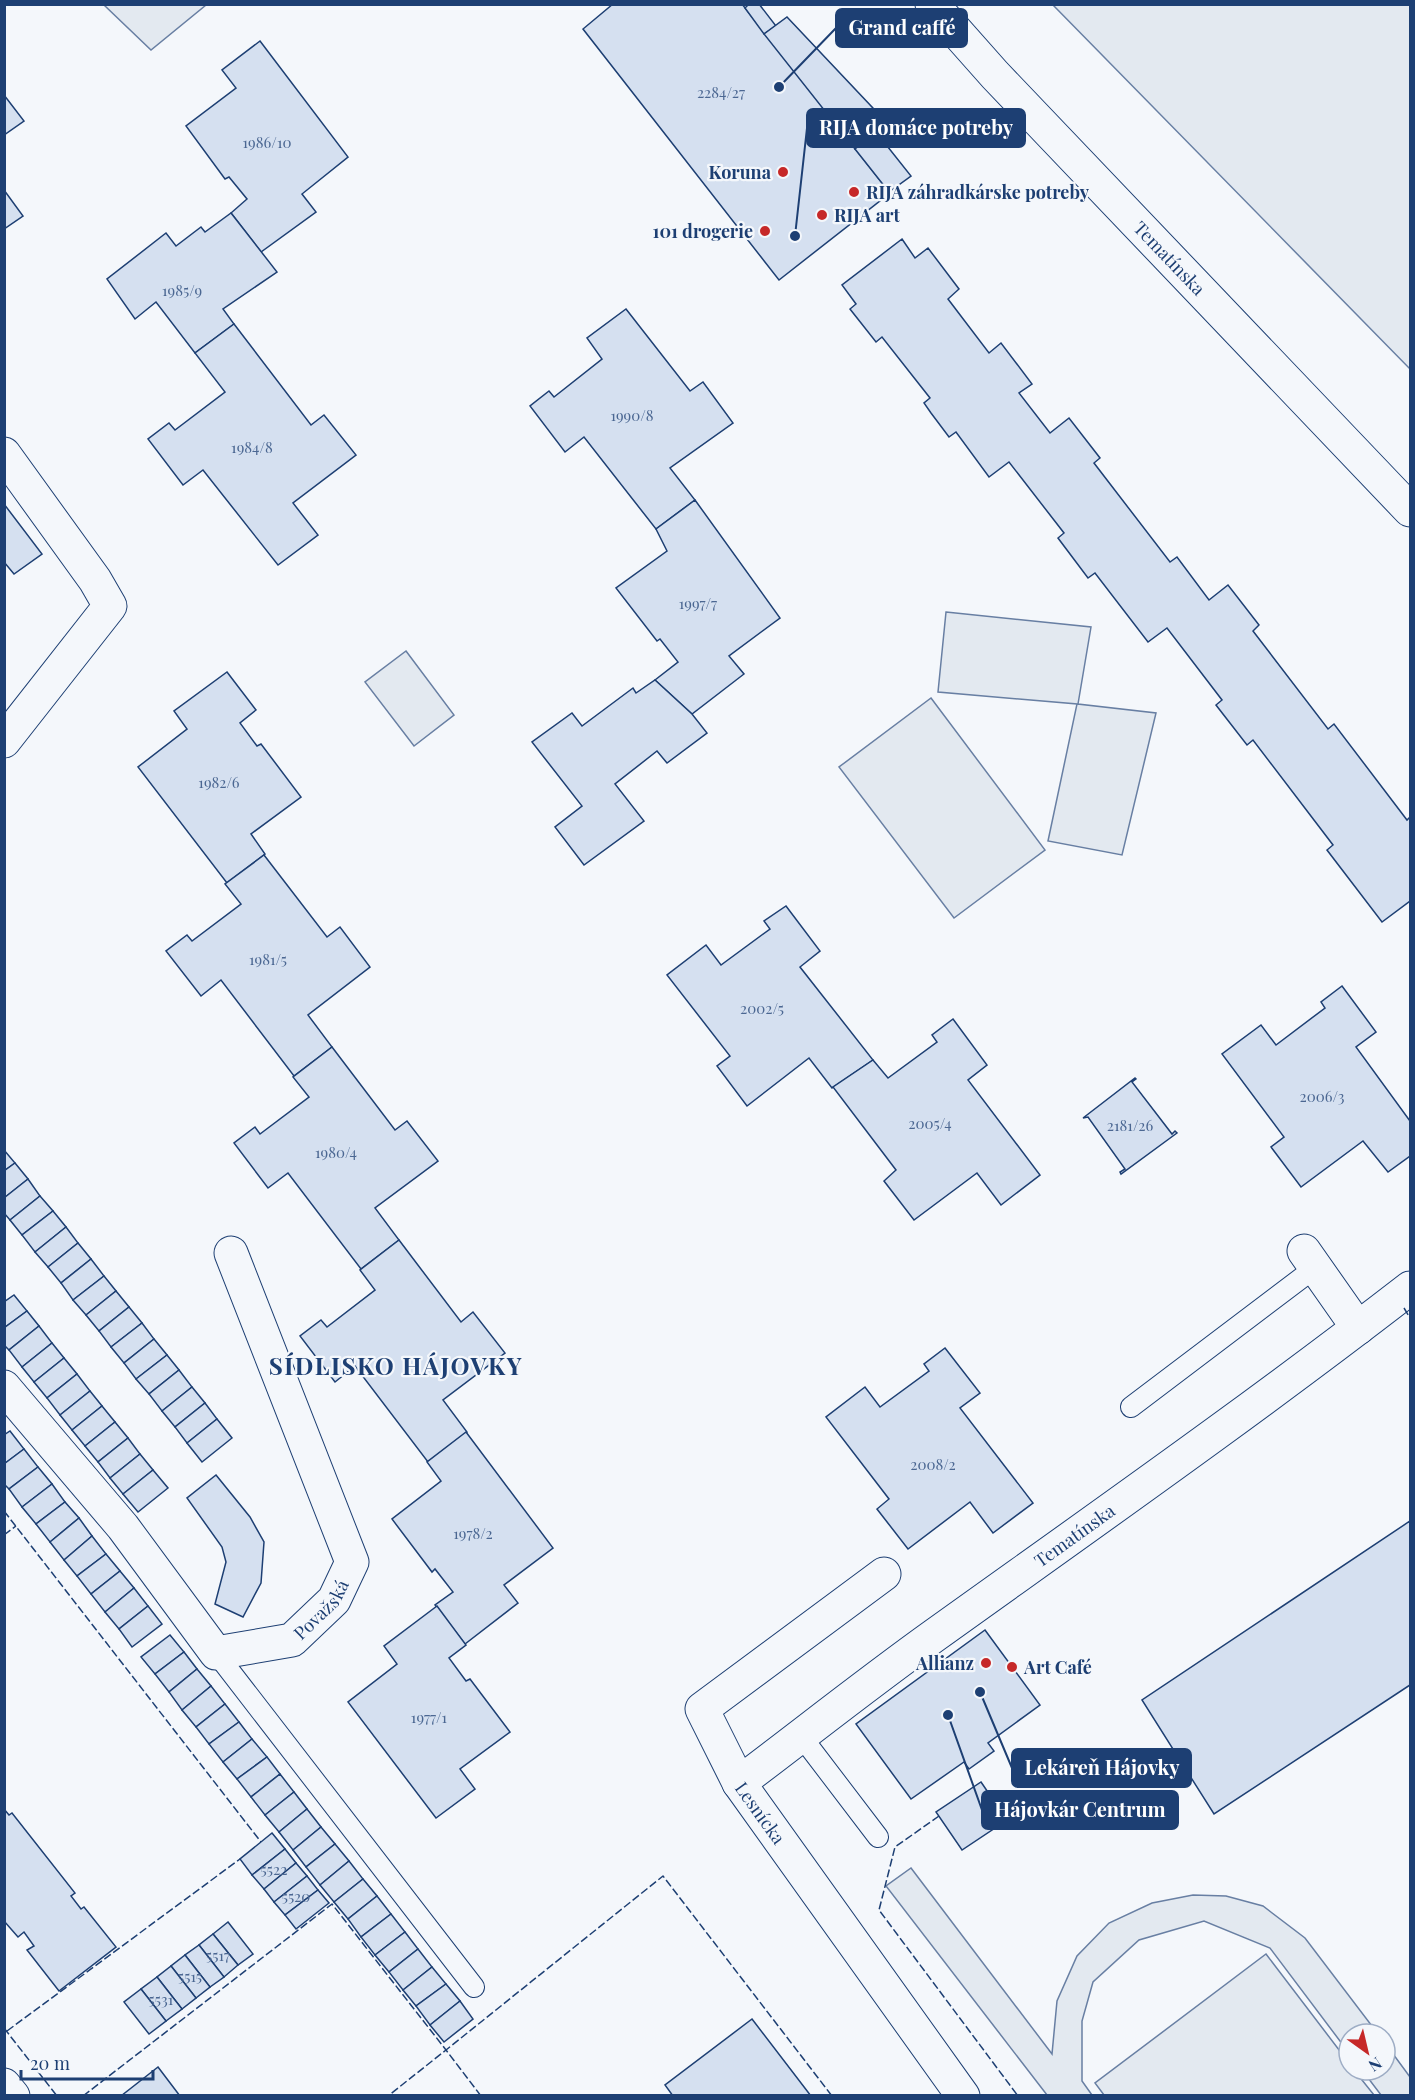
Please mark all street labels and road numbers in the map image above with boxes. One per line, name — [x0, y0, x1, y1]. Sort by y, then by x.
street label: Tematínska — [1129, 216, 1211, 300]
street label: Tematínska — [1029, 1498, 1119, 1572]
street label: Považská — [288, 1576, 354, 1645]
street label: Lesnícka — [730, 1777, 791, 1849]

